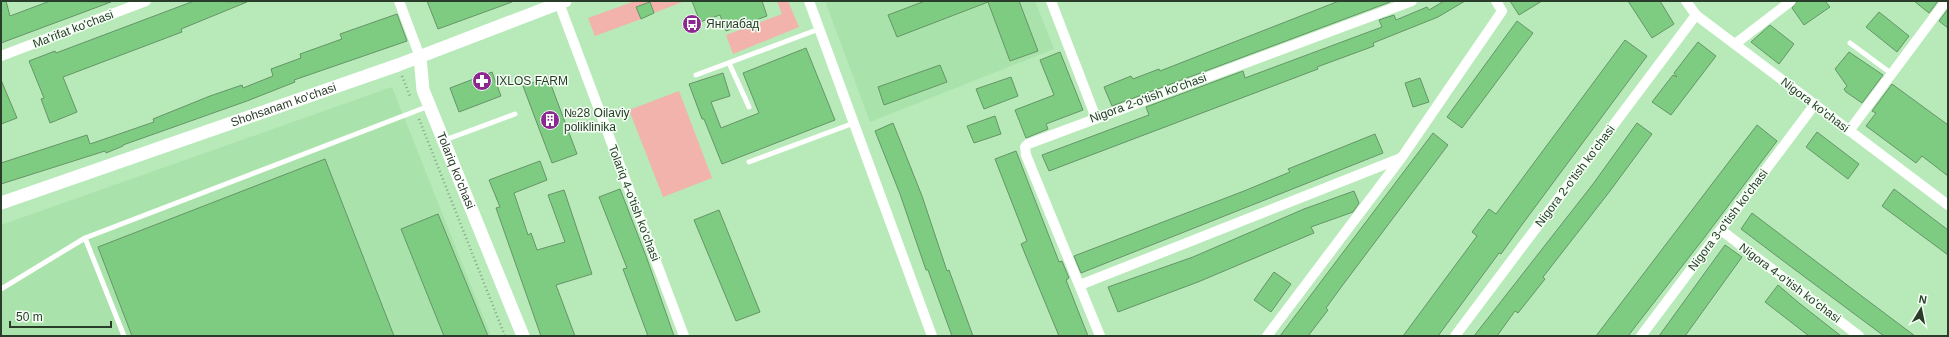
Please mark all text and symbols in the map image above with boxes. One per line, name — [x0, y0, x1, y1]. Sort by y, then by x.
street label: Ma'rifat ko'chasi — [31, 7, 115, 51]
bus stop icon: Янгиабад — [681, 13, 703, 35]
place label: Янгиабад — [706, 17, 759, 31]
pharmacy icon: IXLOS FARM — [471, 70, 493, 92]
street label: Nigora 2-o'tish ko'chasi — [1088, 70, 1208, 126]
place label: IXLOS FARM — [496, 74, 568, 88]
street label: Nigora ko'chasi — [1778, 75, 1852, 135]
street label: Shohsanam ko'chasi — [229, 80, 338, 130]
place label: №28 Oilaviy poliklinika — [564, 106, 630, 134]
building icon: №28 Oilaviy poliklinika — [539, 109, 561, 131]
street label: Nigora 2-o'tish ko'chasi — [1532, 123, 1618, 229]
street label: Tolariq ko'chasi — [434, 130, 478, 211]
street label: Tolariq 4-o'tish ko'chasi — [605, 143, 663, 263]
street label: Nigora 3-o'tish ko'chasi — [1685, 167, 1771, 273]
street label: Nigora 4-o'tish ko'chasi — [1737, 240, 1843, 326]
north arrow — [1901, 289, 1941, 329]
text: N — [1918, 293, 1928, 306]
scale bar — [10, 303, 111, 329]
text: 50 m — [16, 310, 43, 324]

